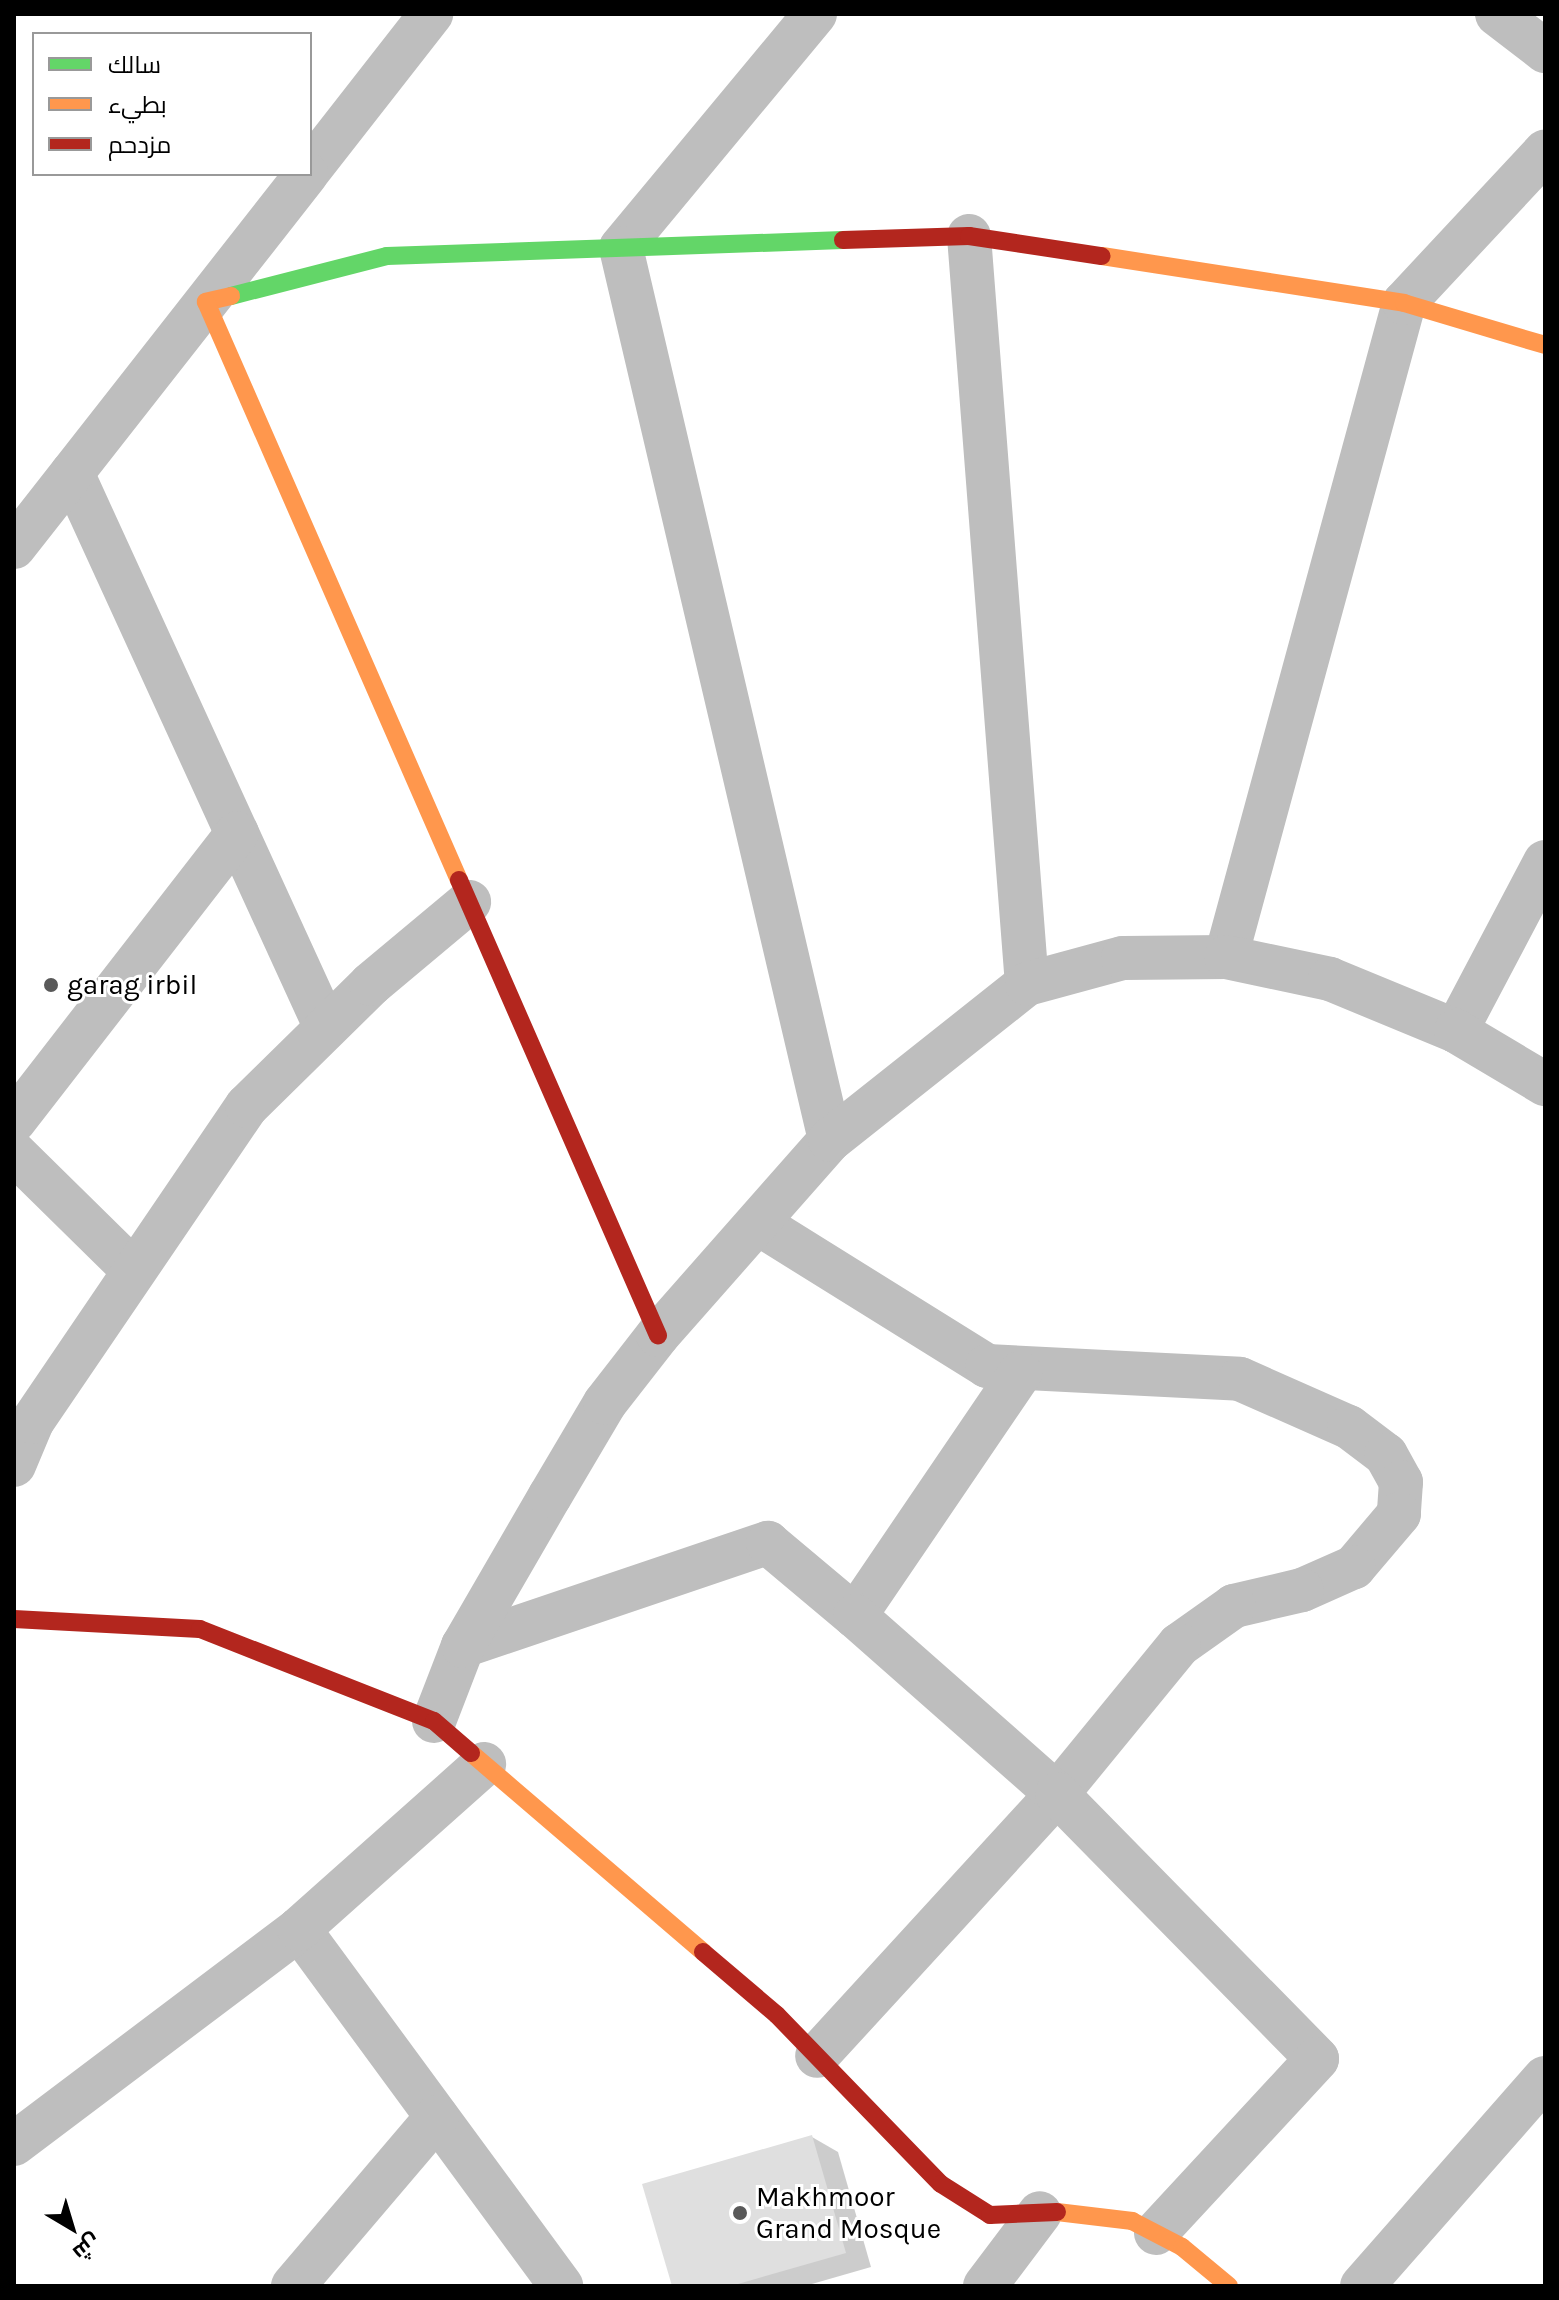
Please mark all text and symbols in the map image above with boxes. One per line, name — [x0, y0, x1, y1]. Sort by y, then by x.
legend — [32, 32, 312, 176]
text: سالك — [108, 51, 161, 79]
text: بطيء — [108, 91, 167, 119]
text: مزدحم — [108, 131, 171, 159]
place label: garag irbil — [67, 968, 197, 1002]
marker: garag irbil — [42, 976, 60, 994]
place label: Makhmoor Grand Mosque — [756, 2180, 941, 2246]
north arrow — [32, 2188, 112, 2268]
marker: Makhmoor Grand Mosque — [731, 2204, 749, 2222]
text: ش — [68, 2228, 106, 2266]

